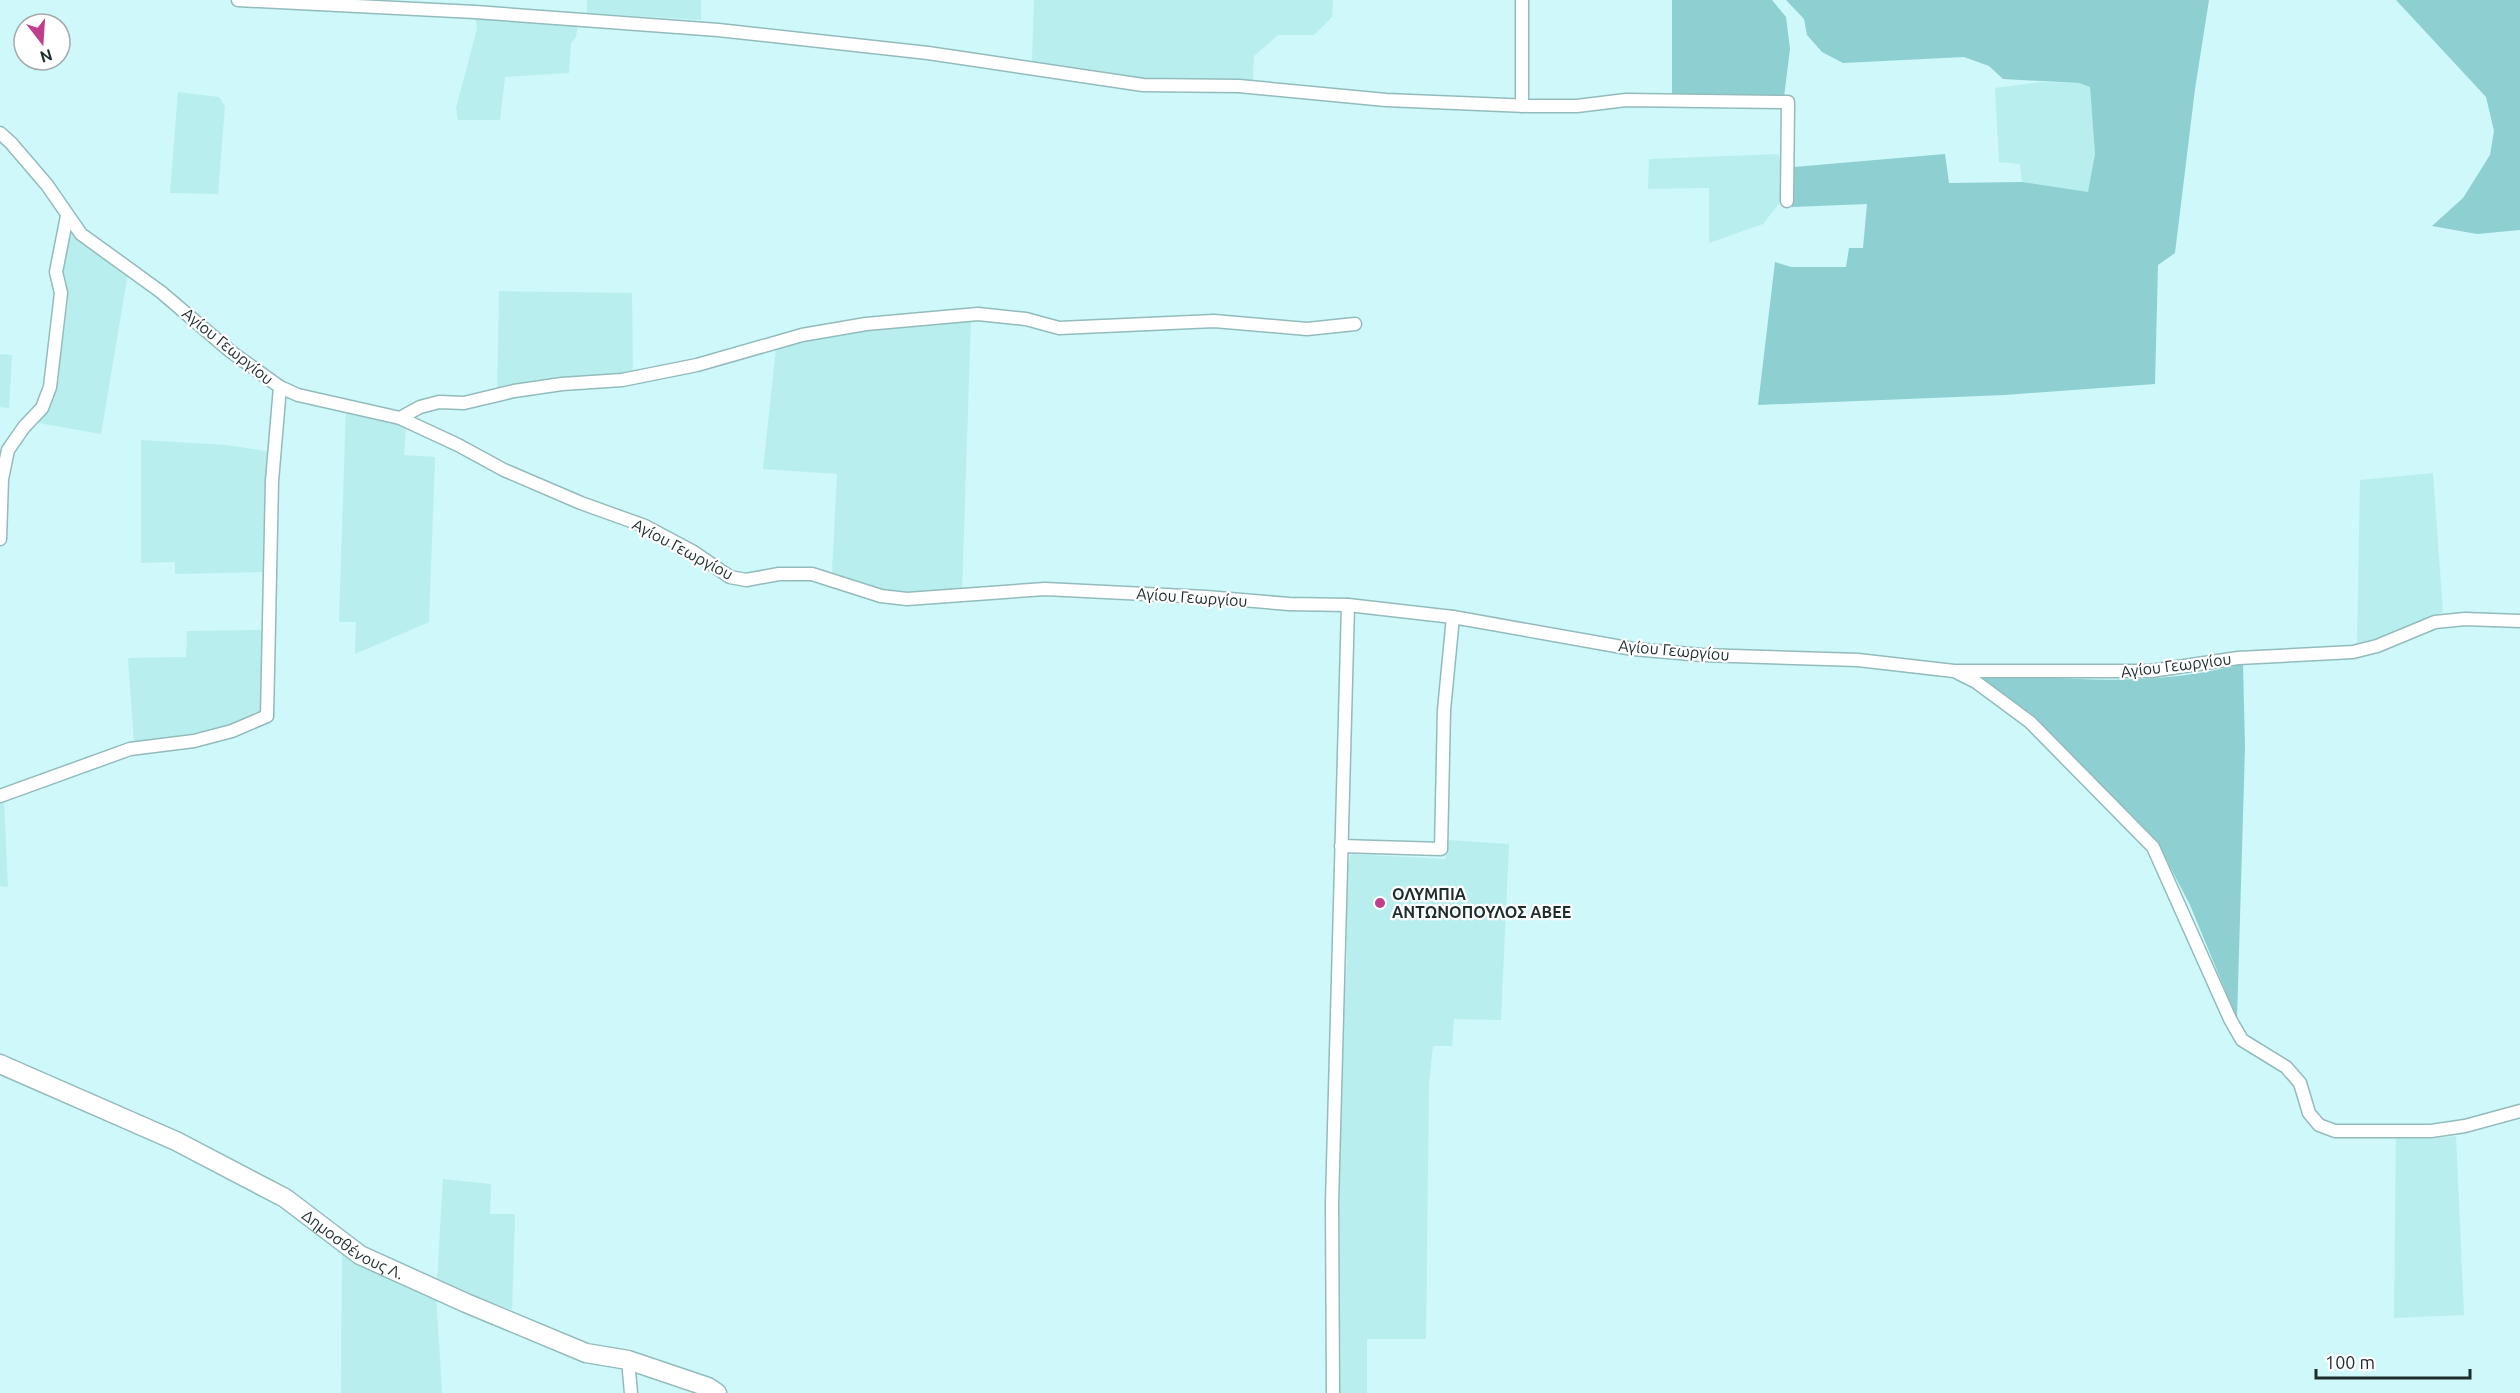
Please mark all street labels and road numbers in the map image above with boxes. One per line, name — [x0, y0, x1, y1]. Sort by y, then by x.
street label: Αγίου Γεωργίου — [179, 304, 277, 388]
street label: Αγίου Γεωργίου — [630, 515, 736, 583]
street label: Αγίου Γεωργίου — [1136, 584, 1248, 610]
street label: Αγίου Γεωργίου — [1618, 636, 1730, 664]
street label: Αγίου Γεωργίου — [2120, 649, 2232, 681]
street label: Δημοσθένους Λ. — [299, 1206, 407, 1283]

